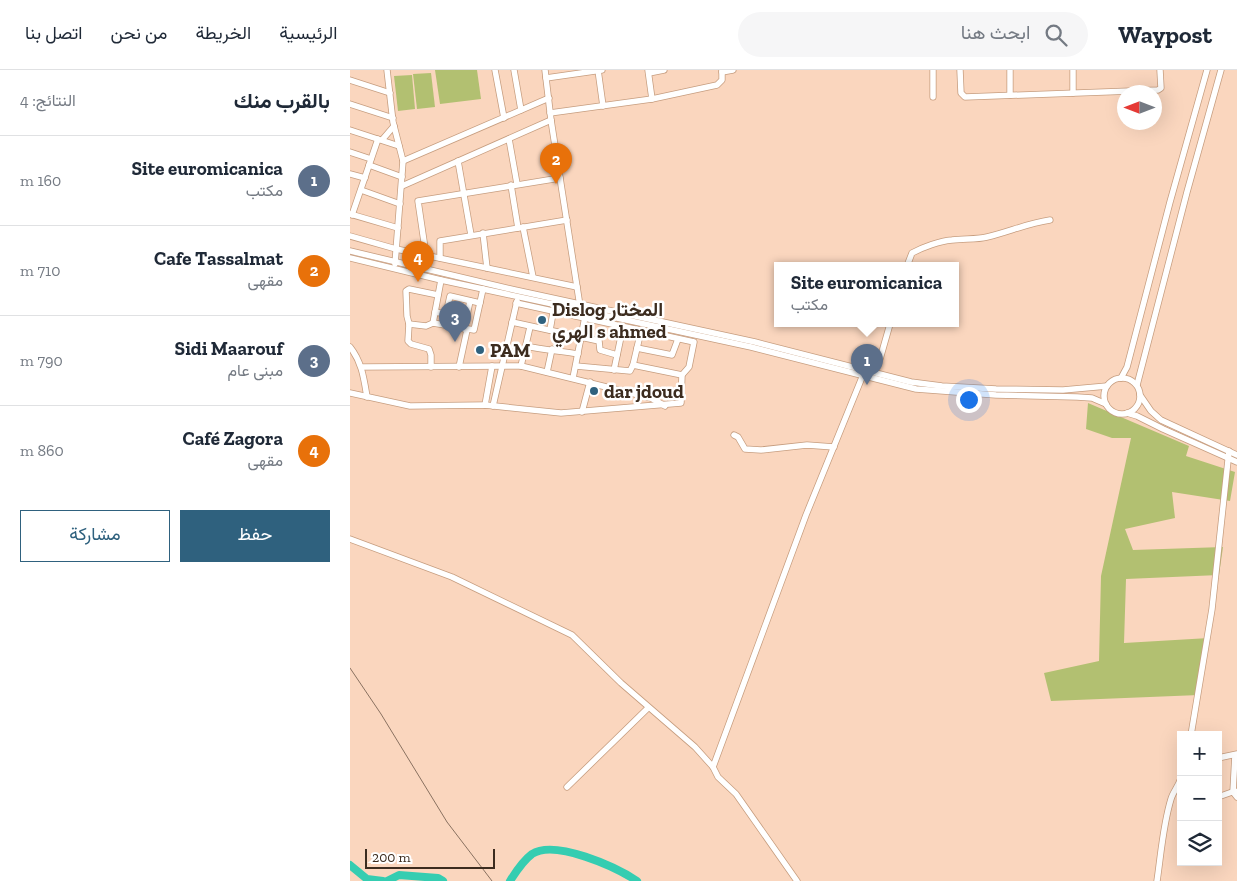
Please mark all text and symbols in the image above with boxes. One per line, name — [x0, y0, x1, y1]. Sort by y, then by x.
search box — [738, 12, 1088, 57]
text: Waypost — [1118, 20, 1212, 49]
text: ابحث هنا — [961, 21, 1030, 44]
icon: search — [1042, 21, 1070, 49]
text: اتصل بنا — [25, 22, 82, 44]
text: من نحن — [110, 22, 167, 44]
text: الخريطة — [195, 22, 251, 44]
text: الرئيسية — [279, 22, 337, 44]
north arrow — [1117, 85, 1162, 130]
text: بالقرب منك — [234, 88, 330, 113]
text: النتائج: 4 — [20, 91, 76, 110]
pin: 2 — [540, 143, 572, 184]
text: Site euromicanica — [131, 157, 283, 180]
text: 160 m — [20, 171, 61, 190]
text: 1 — [311, 171, 317, 190]
text: مكتب — [246, 181, 283, 200]
pin: 4 — [402, 241, 434, 282]
text: Cafe Tassalmat — [154, 247, 283, 270]
text: 710 m — [20, 261, 60, 280]
text: 2 — [310, 261, 318, 280]
popup — [774, 262, 959, 327]
text: مقهى — [248, 271, 283, 290]
text: Site euromicanica — [791, 271, 942, 294]
text: مكتب — [791, 295, 828, 314]
place label: Dislog المختار الهري s ahmed — [552, 298, 667, 348]
pin: 3 — [439, 301, 471, 342]
marker: Dislog المختار الهري s ahmed — [536, 314, 548, 326]
text: Sidi Maarouf — [175, 337, 283, 360]
place label: PAM — [490, 339, 530, 362]
marker: PAM — [474, 344, 486, 356]
pin: 1 — [851, 344, 883, 385]
text: 790 m — [20, 351, 63, 370]
text: 3 — [310, 351, 318, 370]
text: مبنى عام — [227, 361, 283, 380]
place label: dar jdoud — [604, 380, 684, 403]
marker: dar jdoud — [588, 385, 600, 397]
your location — [956, 387, 982, 413]
text: Café Zagora — [182, 427, 283, 450]
text: 860 m — [20, 441, 64, 460]
text: 4 — [309, 441, 319, 460]
text: مقهى — [248, 451, 283, 470]
button: مشاركة — [20, 510, 170, 562]
button: حفظ — [180, 510, 330, 562]
map controls — [1177, 731, 1222, 866]
button: + — [1177, 731, 1222, 776]
button: − — [1177, 776, 1222, 821]
button: layers — [1177, 821, 1222, 866]
scale bar — [365, 846, 495, 869]
text: 200 m — [372, 849, 411, 866]

